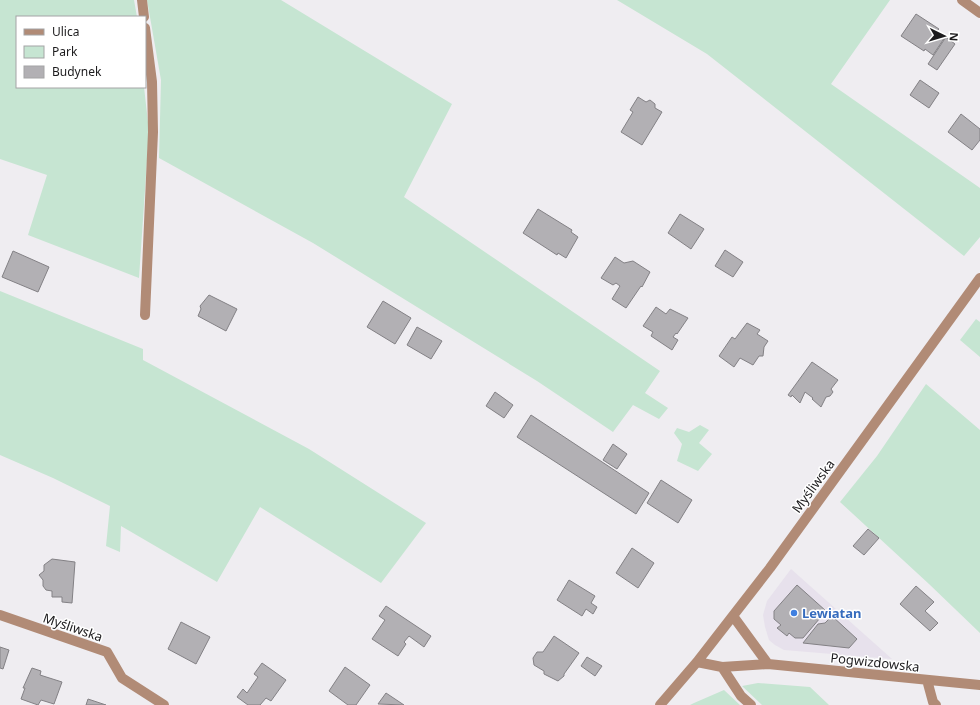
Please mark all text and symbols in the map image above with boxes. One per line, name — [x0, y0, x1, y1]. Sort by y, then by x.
legend — [16, 16, 146, 88]
north arrow — [924, 16, 964, 56]
text: Ulica — [52, 23, 79, 40]
text: N — [947, 32, 962, 42]
text: Park — [52, 43, 78, 60]
text: Budynek — [52, 63, 102, 80]
street label: Myśliwska — [787, 456, 839, 516]
place label: Lewiatan — [802, 604, 861, 622]
street label: Myśliwska — [41, 608, 105, 646]
marker: Lewiatan — [789, 608, 799, 618]
street label: Pogwizdowska — [829, 648, 921, 676]

